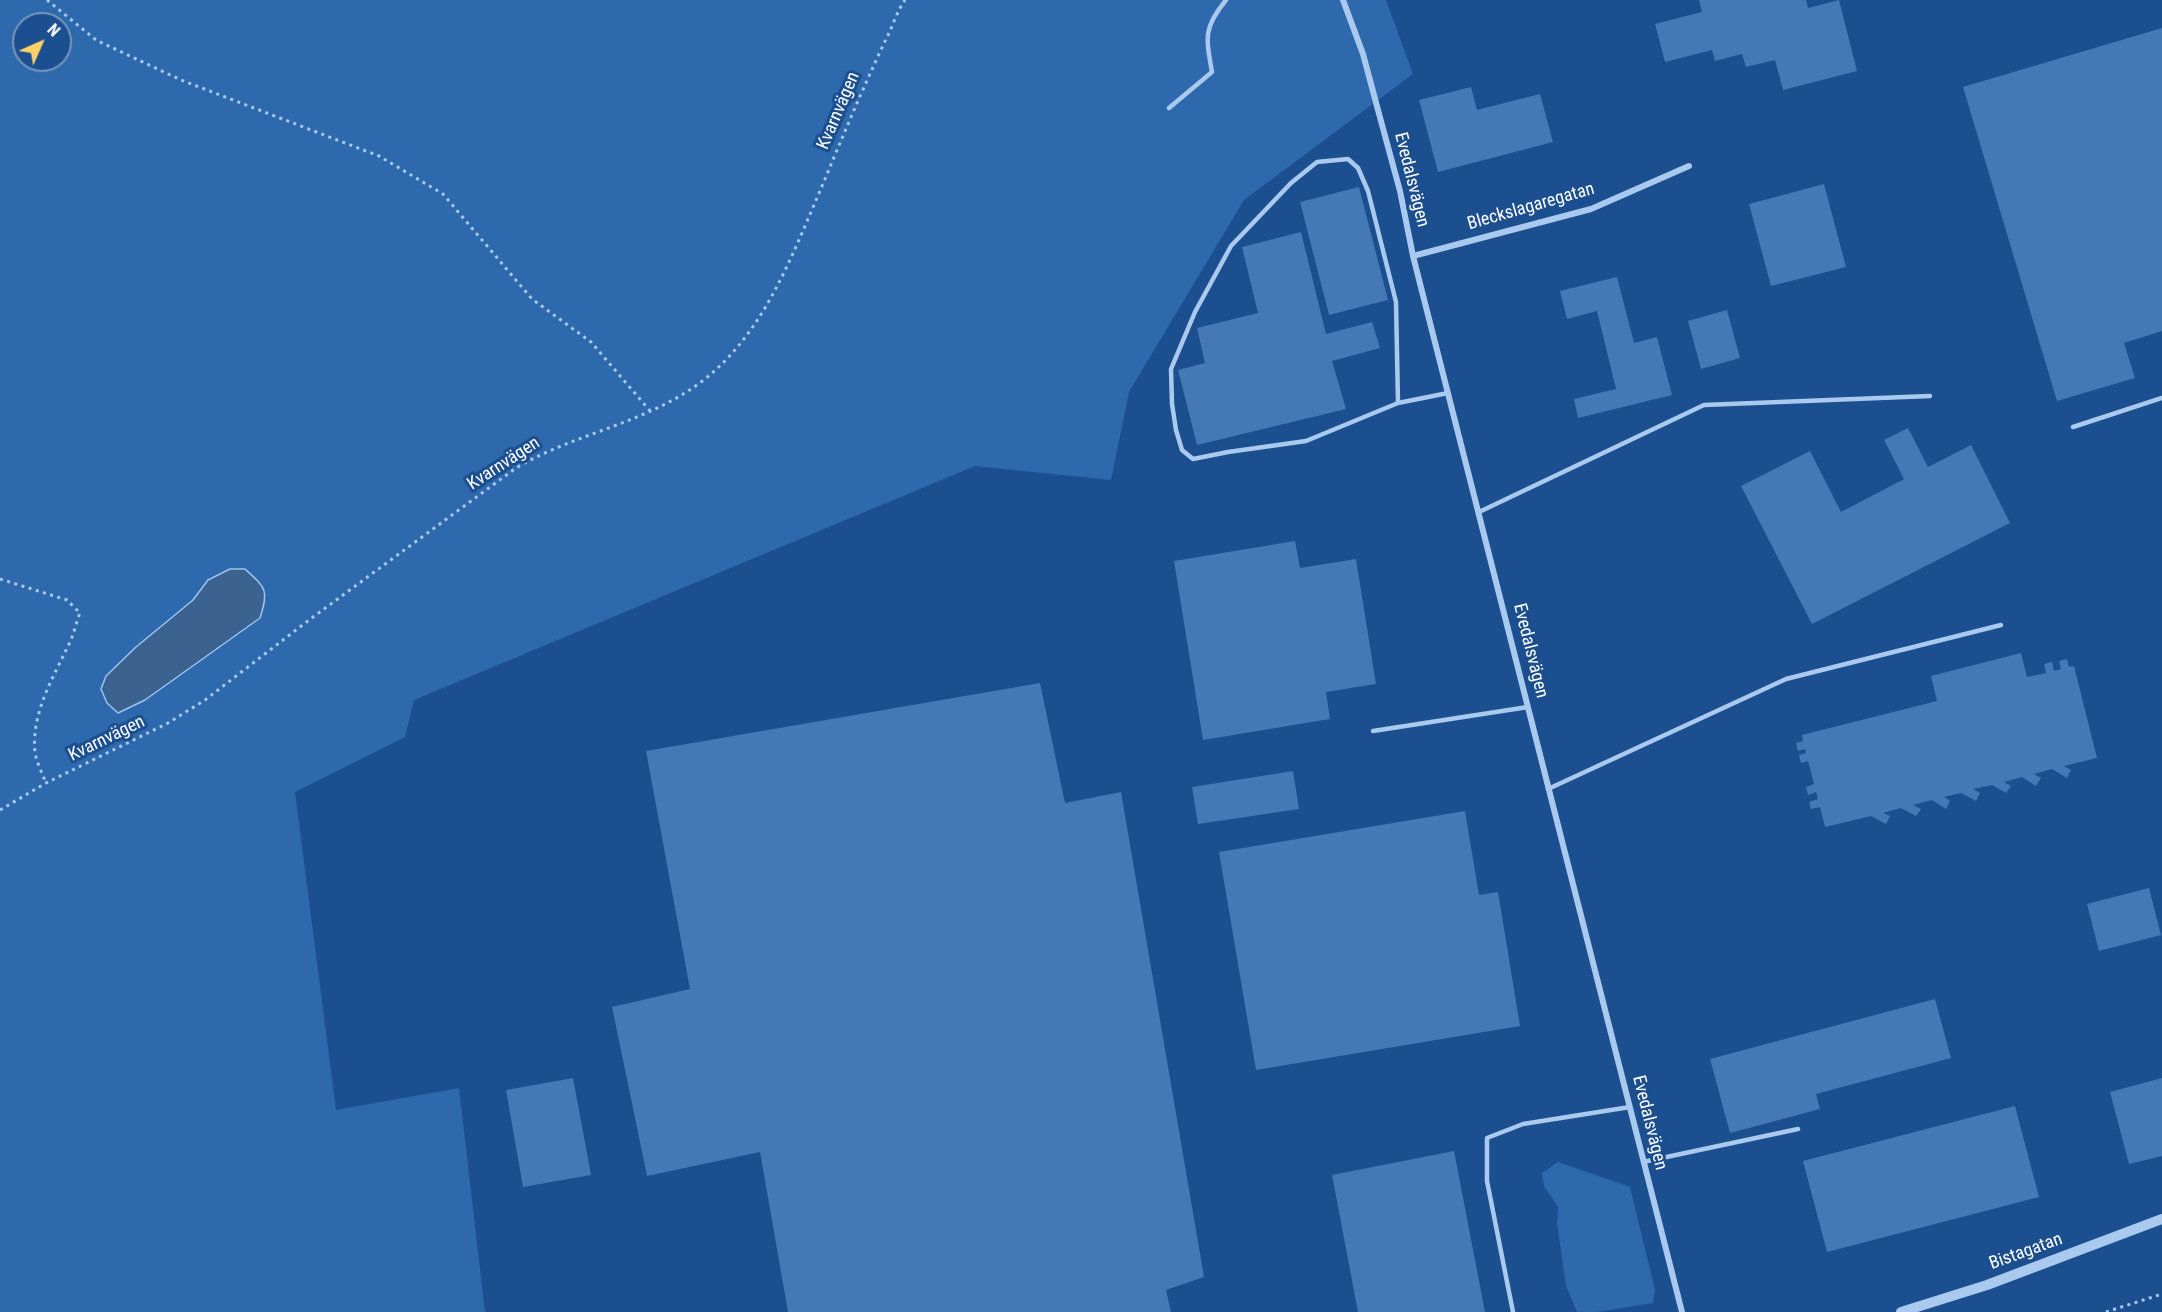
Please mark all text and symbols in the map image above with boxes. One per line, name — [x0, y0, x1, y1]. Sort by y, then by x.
north arrow — [12, 12, 72, 72]
text: N — [43, 20, 64, 41]
street label: Kvarnvägen — [813, 69, 865, 153]
street label: Evedalsvägen — [1389, 130, 1433, 230]
street label: Bleckslagaregatan — [1465, 179, 1597, 235]
street label: Kvarnvägen — [464, 433, 544, 495]
street label: Evedalsvägen — [1508, 601, 1552, 701]
street label: Kvarnvägen — [65, 711, 149, 767]
street label: Evedalsvägen — [1627, 1073, 1671, 1173]
street label: Bistagatan — [1986, 1229, 2066, 1275]

